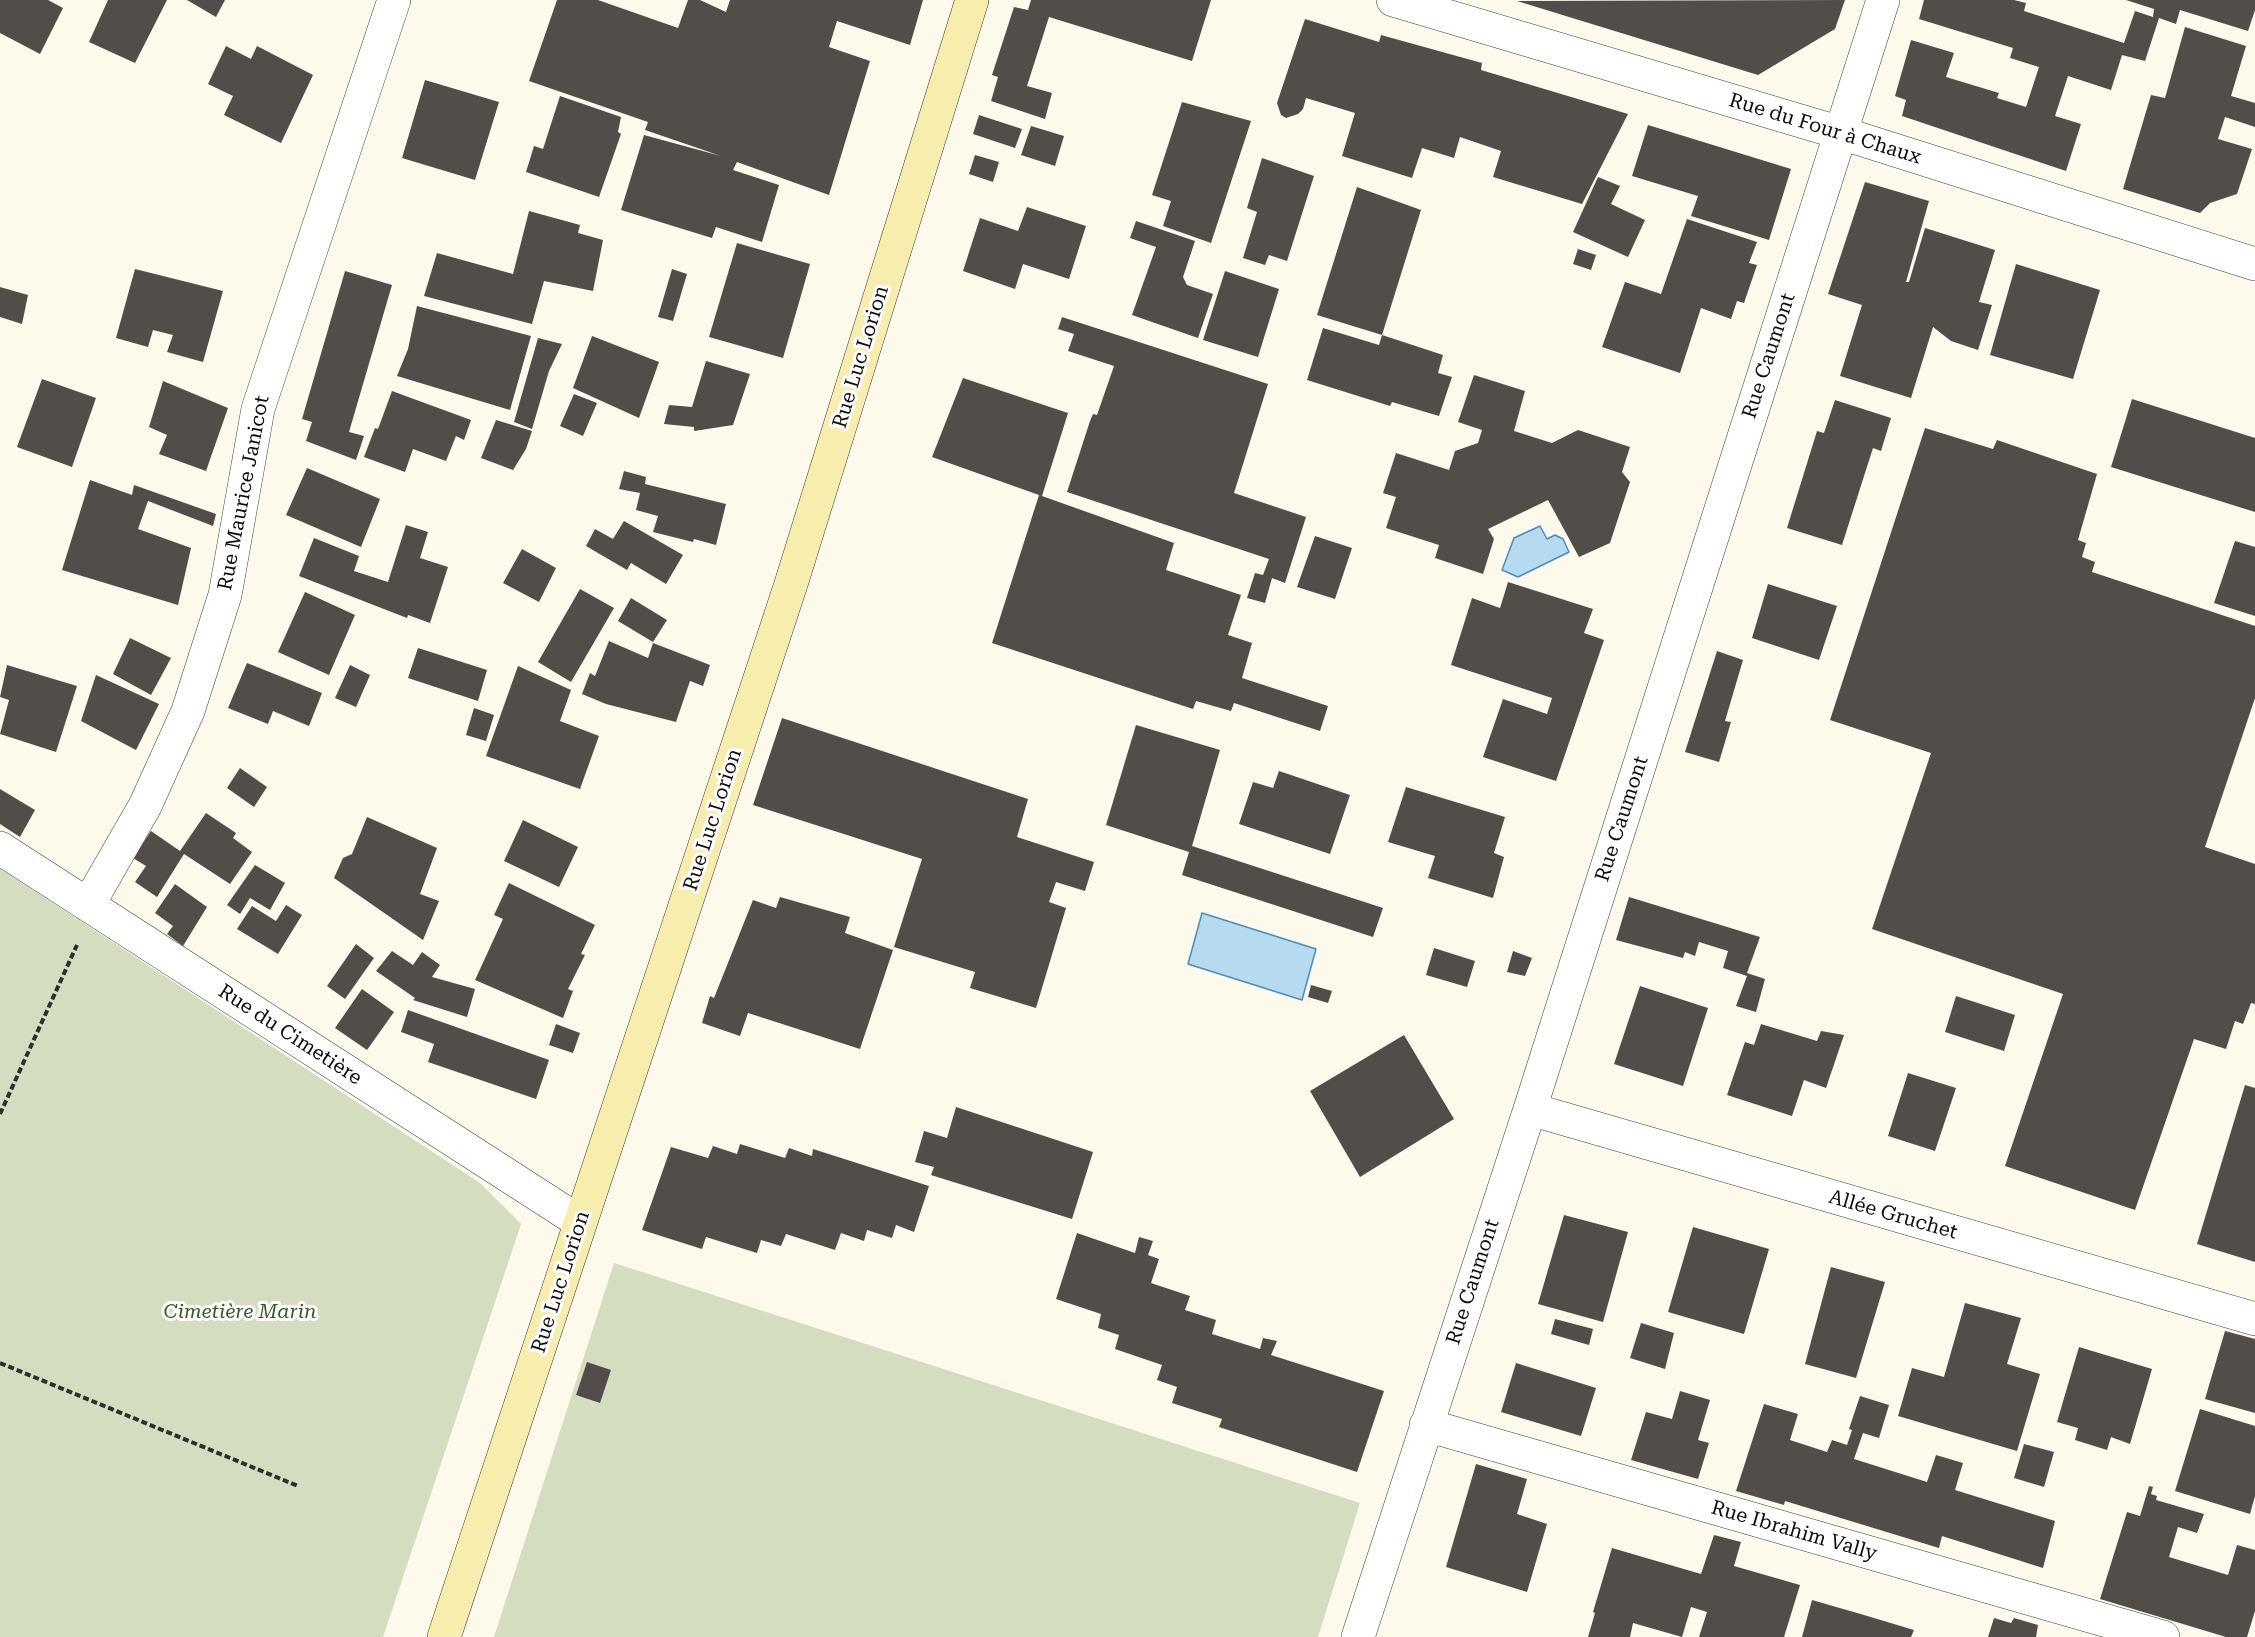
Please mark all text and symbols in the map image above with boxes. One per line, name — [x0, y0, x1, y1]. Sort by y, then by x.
street label: Rue du Four à Chaux — [1726, 88, 1924, 170]
street label: Rue Luc Lorion — [828, 283, 894, 431]
street label: Rue Caumont — [1737, 290, 1801, 422]
street label: Rue Maurice Janicot — [213, 394, 275, 592]
street label: Rue Luc Lorion — [679, 746, 747, 894]
street label: Rue Caumont — [1590, 753, 1654, 885]
street label: Rue du Cimetière — [214, 980, 366, 1090]
street label: Allée Gruchet — [1826, 1185, 1960, 1245]
street label: Rue Luc Lorion — [527, 1208, 595, 1356]
street label: Rue Caumont — [1441, 1216, 1505, 1348]
park label: Cimetière Marin — [164, 1300, 316, 1324]
street label: Rue Ibrahim Vally — [1708, 1496, 1880, 1566]

